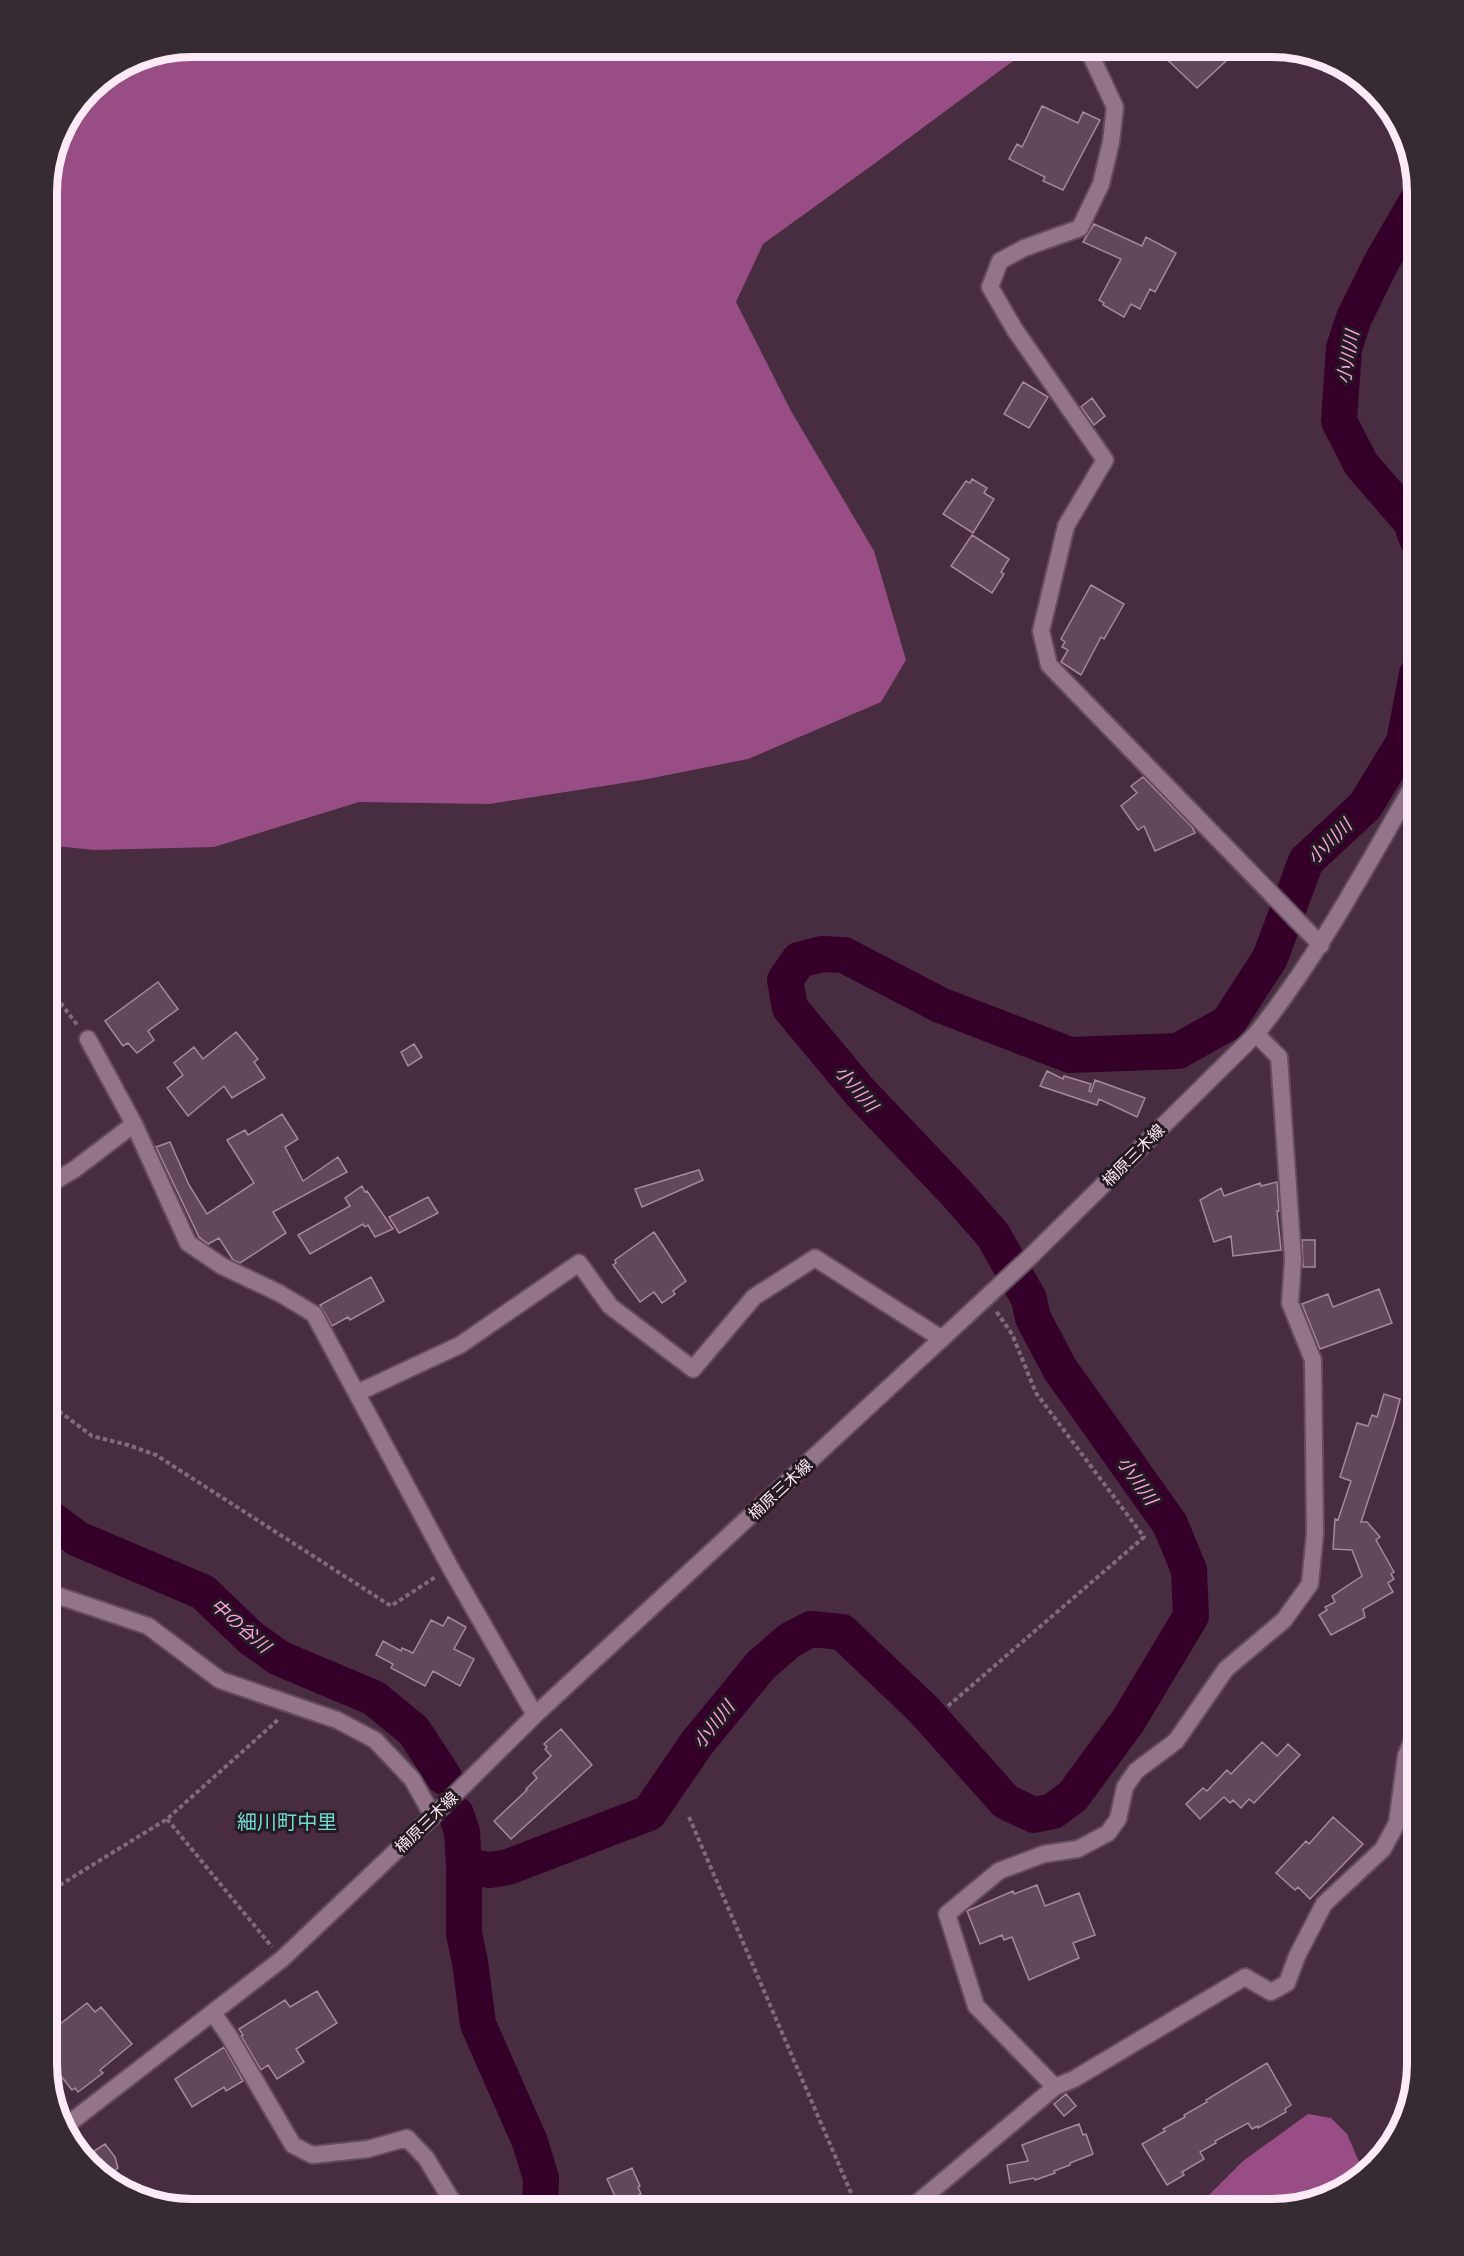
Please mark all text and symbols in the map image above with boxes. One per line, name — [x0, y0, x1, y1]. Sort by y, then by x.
water label: 小川川 — [1330, 326, 1364, 386]
water label: 小川川 — [1301, 812, 1358, 869]
water label: 小川川 — [830, 1060, 885, 1118]
street label: 楠原三木線 — [1097, 1119, 1169, 1191]
water label: 小川川 — [1113, 1451, 1164, 1511]
street label: 楠原三木線 — [743, 1454, 817, 1524]
water label: 中の谷川 — [206, 1592, 278, 1659]
water label: 小川川 — [687, 1694, 741, 1753]
street label: 楠原三木線 — [390, 1786, 462, 1858]
district label: 細川町中里 — [237, 1808, 337, 1835]

